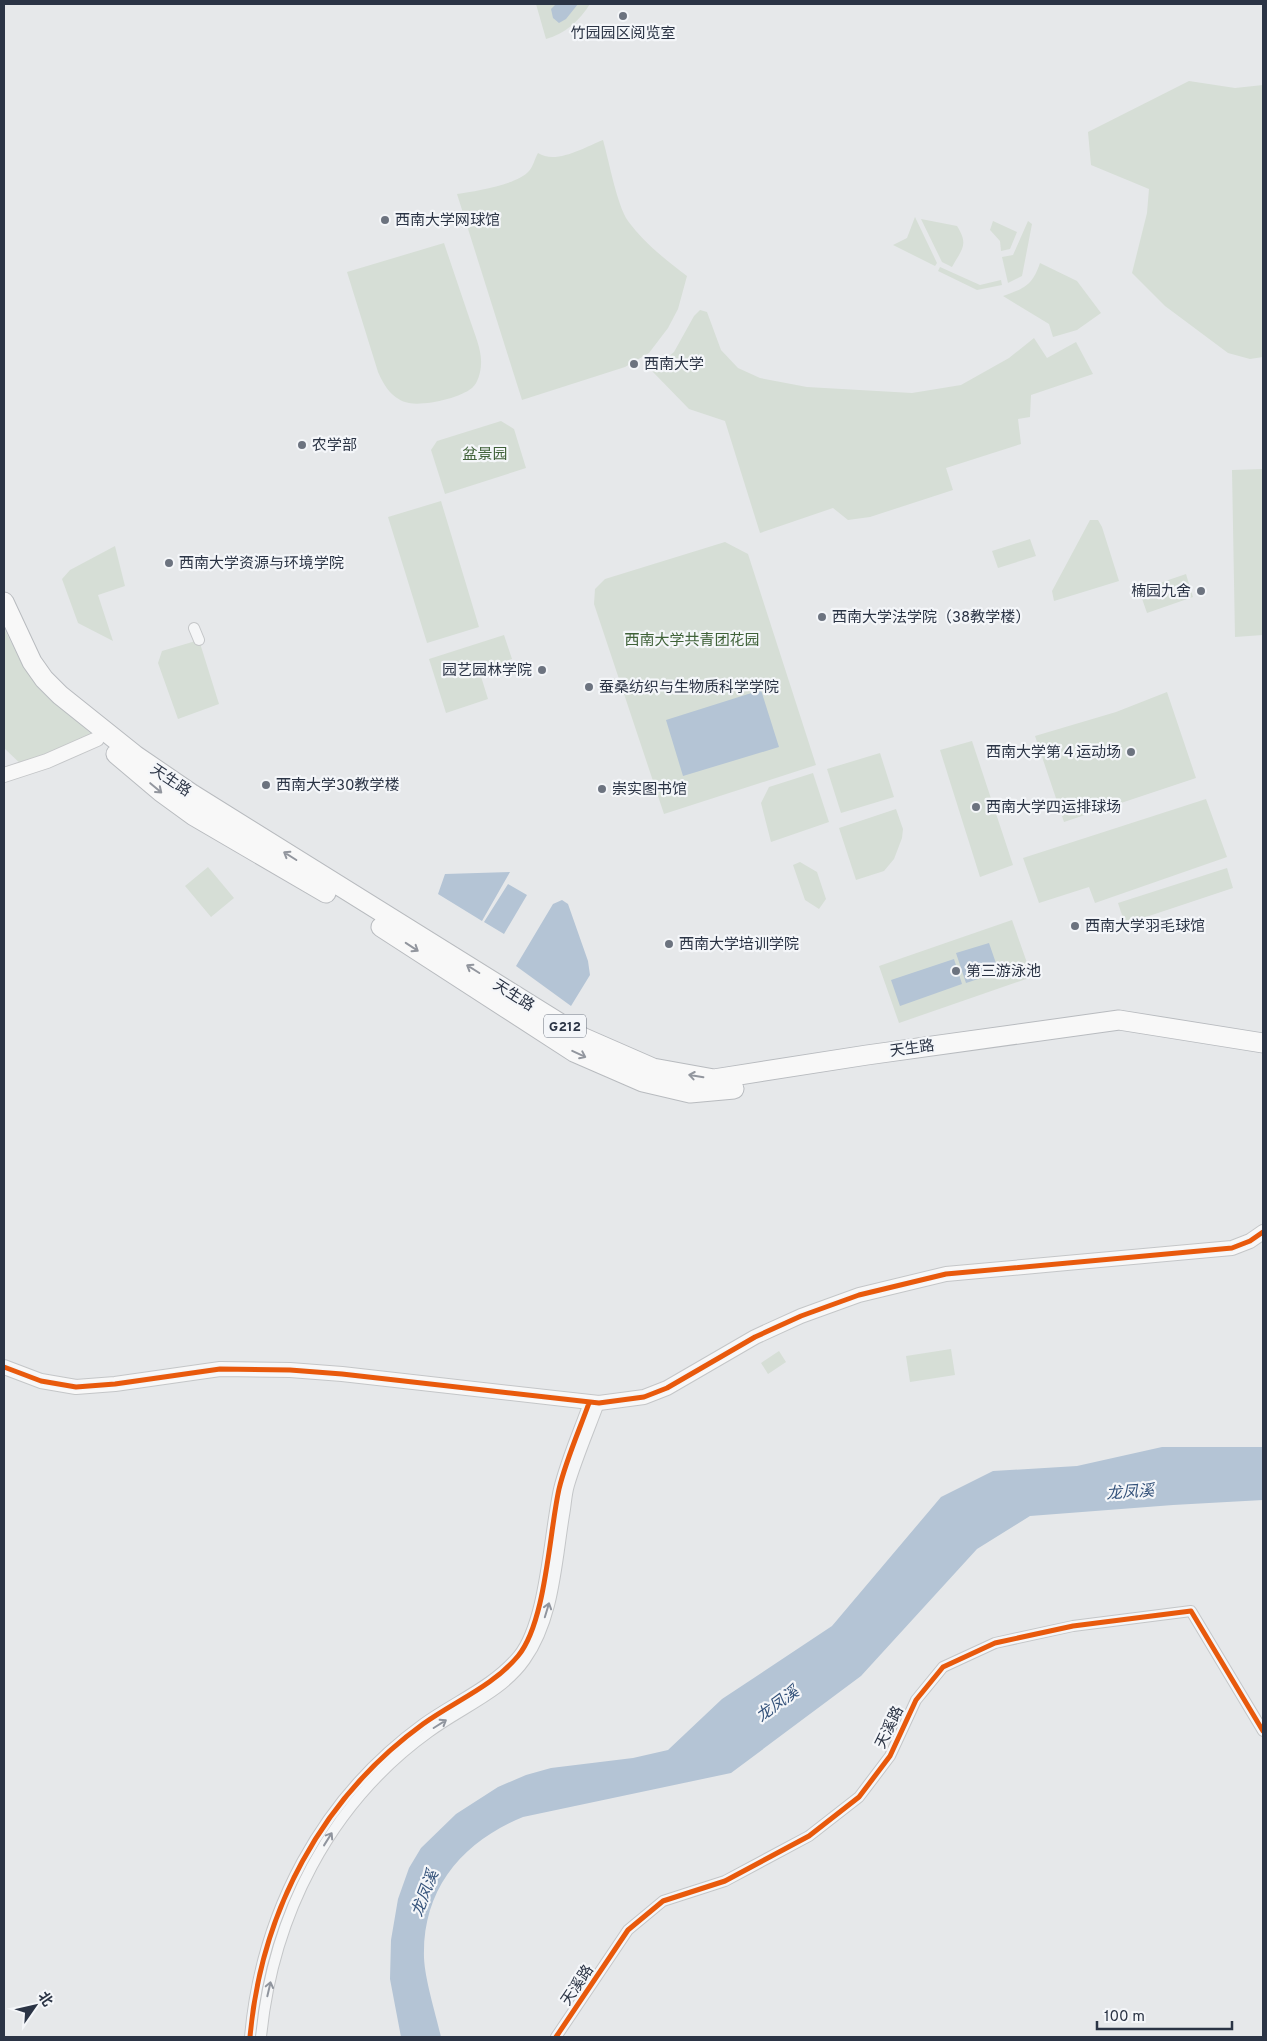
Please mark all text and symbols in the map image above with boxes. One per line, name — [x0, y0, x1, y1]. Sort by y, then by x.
marker: 竹园园区阅览室 — [617, 10, 629, 22]
place label: 竹园园区阅览室 — [570, 24, 676, 44]
place label: 西南大学网球馆 — [395, 212, 500, 231]
marker: 西南大学网球馆 — [379, 214, 391, 226]
place label: 西南大学 — [644, 356, 704, 375]
marker: 西南大学 — [628, 358, 640, 370]
place label: 农学部 — [312, 437, 357, 456]
marker: 农学部 — [296, 439, 308, 451]
park label: 盆景园 — [462, 446, 508, 465]
place label: 西南大学资源与环境学院 — [179, 554, 344, 574]
marker: 西南大学资源与环境学院 — [163, 557, 175, 569]
place label: 楠园九舍 — [1131, 582, 1191, 602]
marker: 楠园九舍 — [1195, 585, 1207, 597]
place label: 西南大学法学院（38教学楼） — [832, 609, 1030, 628]
marker: 西南大学法学院（38教学楼） — [816, 611, 828, 623]
park label: 西南大学共青团花园 — [624, 632, 760, 651]
place label: 园艺园林学院 — [442, 662, 532, 681]
marker: 园艺园林学院 — [536, 664, 548, 676]
place label: 蚕桑纺织与生物质科学学院 — [599, 679, 779, 698]
marker: 蚕桑纺织与生物质科学学院 — [583, 681, 595, 693]
place label: 西南大学第４运动场 — [986, 744, 1121, 763]
marker: 西南大学第４运动场 — [1125, 746, 1137, 758]
street label: 天生路 — [146, 761, 194, 802]
place label: 西南大学30教学楼 — [276, 777, 400, 796]
marker: 西南大学30教学楼 — [260, 779, 272, 791]
place label: 崇实图书馆 — [612, 781, 687, 800]
one-way arrow — [149, 782, 162, 793]
marker: 崇实图书馆 — [596, 783, 608, 795]
place label: 西南大学四运排球场 — [986, 799, 1121, 818]
marker: 西南大学四运排球场 — [970, 801, 982, 813]
one-way arrow — [283, 850, 297, 861]
place label: 西南大学羽毛球馆 — [1085, 918, 1205, 937]
marker: 西南大学羽毛球馆 — [1069, 920, 1081, 932]
place label: 西南大学培训学院 — [679, 935, 799, 955]
marker: 西南大学培训学院 — [663, 938, 675, 950]
one-way arrow — [405, 943, 419, 953]
one-way arrow — [466, 963, 480, 973]
place label: 第三游泳池 — [966, 963, 1041, 982]
marker: 第三游泳池 — [950, 965, 962, 977]
street label: 天生路 — [489, 976, 537, 1016]
road number: G212 — [544, 1014, 586, 1038]
street label: 天生路 — [889, 1037, 936, 1062]
one-way arrow — [571, 1049, 586, 1059]
one-way arrow — [688, 1070, 704, 1080]
water label: 龙凤溪 — [1105, 1481, 1157, 1505]
one-way arrow — [543, 1602, 553, 1618]
water label: 龙凤溪 — [753, 1681, 805, 1727]
street label: 天溪路 — [872, 1703, 909, 1752]
one-way arrow — [433, 1719, 447, 1729]
one-way arrow — [323, 1833, 333, 1847]
water label: 龙凤溪 — [408, 1866, 445, 1920]
street label: 天溪路 — [558, 1962, 599, 2010]
north arrow — [10, 1981, 60, 2031]
one-way arrow — [265, 1982, 274, 1998]
text: 北 — [34, 1989, 55, 2010]
scale bar — [1097, 1998, 1232, 2030]
text: 100 m — [1104, 2008, 1145, 2027]

